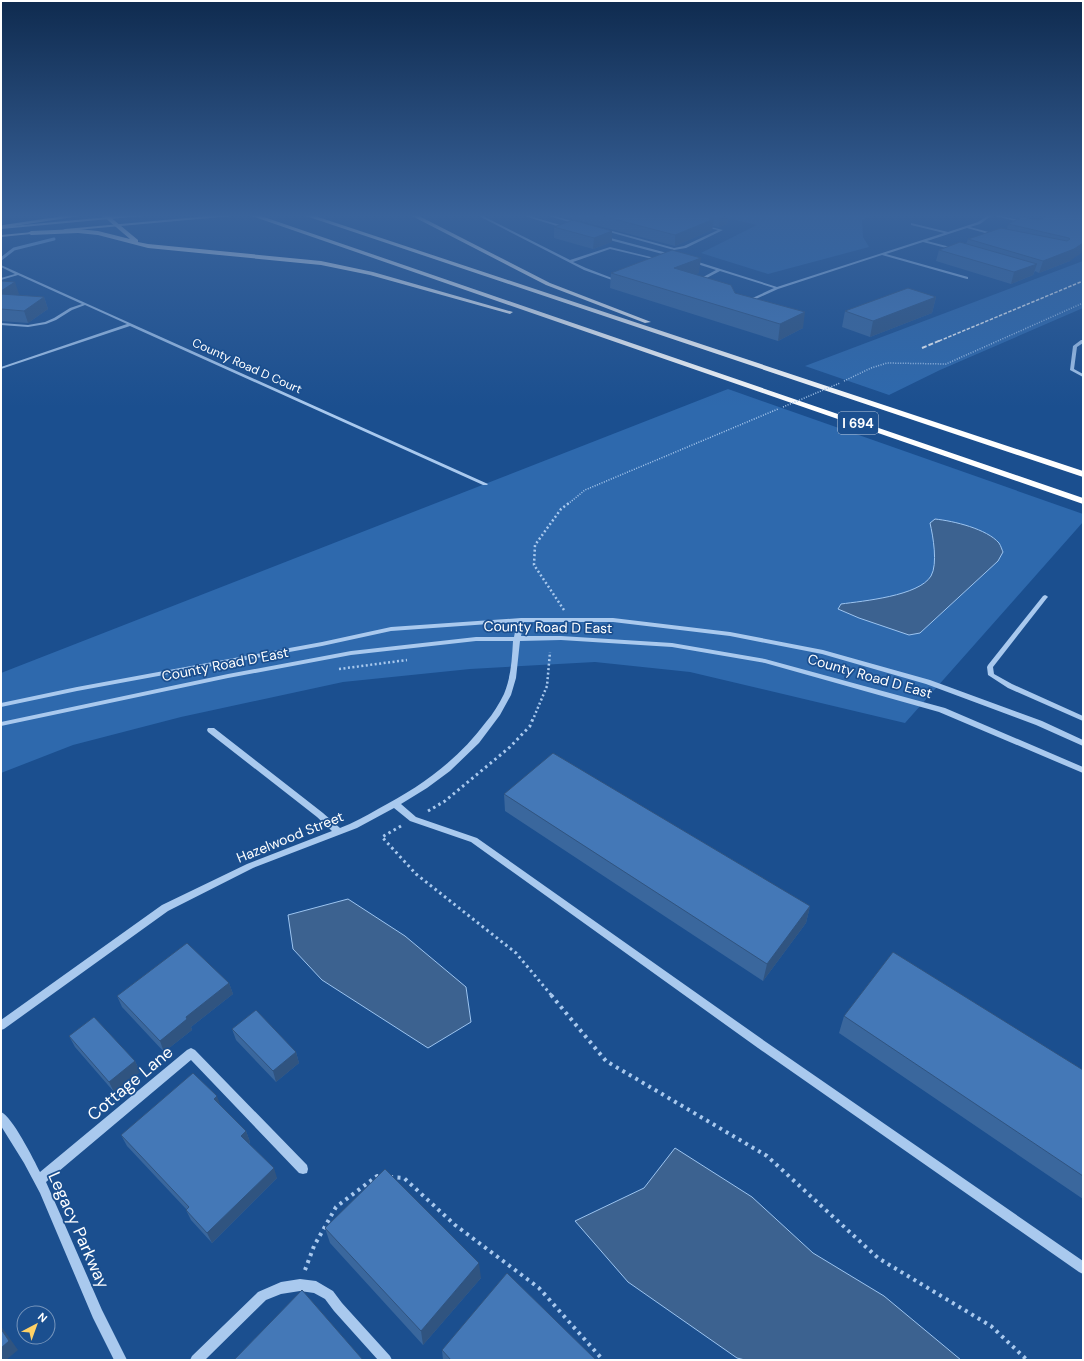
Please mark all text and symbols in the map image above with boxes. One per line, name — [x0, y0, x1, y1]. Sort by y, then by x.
street label: County Road D Court — [190, 335, 305, 397]
road number: I 694 — [838, 412, 878, 434]
street label: County Road D East — [483, 617, 613, 637]
street label: County Road D East — [160, 643, 290, 685]
street label: County Road D East — [806, 650, 934, 702]
street label: Hazelwood Street — [234, 807, 346, 867]
street label: Cottage Lane — [83, 1041, 177, 1125]
street label: Legacy Parkway — [43, 1168, 115, 1292]
north arrow — [16, 1305, 56, 1345]
text: N — [35, 1310, 50, 1325]

